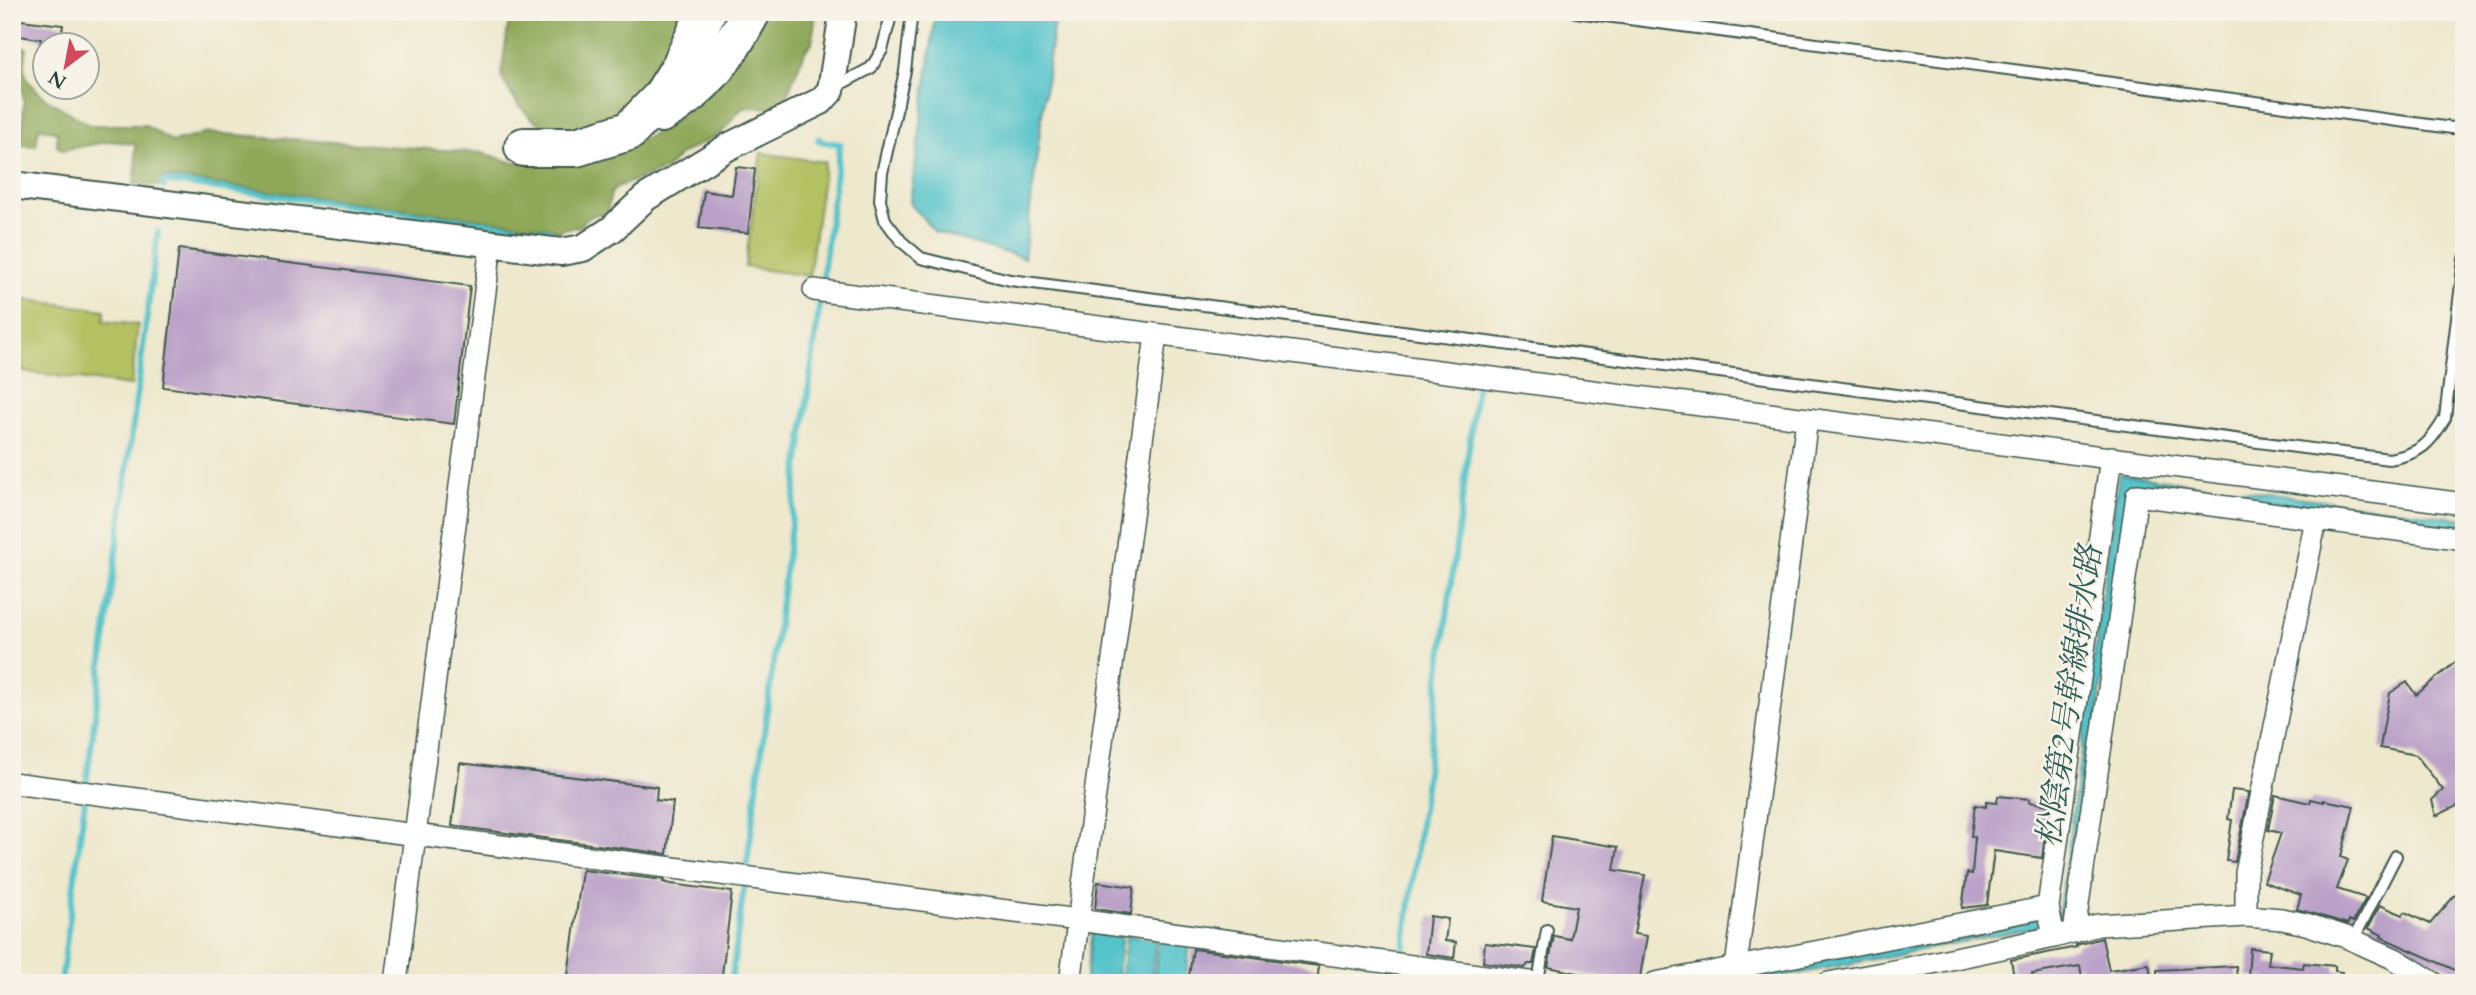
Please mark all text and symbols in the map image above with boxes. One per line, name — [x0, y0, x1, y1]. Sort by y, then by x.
north arrow — [32, 32, 102, 102]
text: N — [43, 64, 71, 95]
water label: 松陰第2号幹線排水路 — [2027, 540, 2113, 850]

